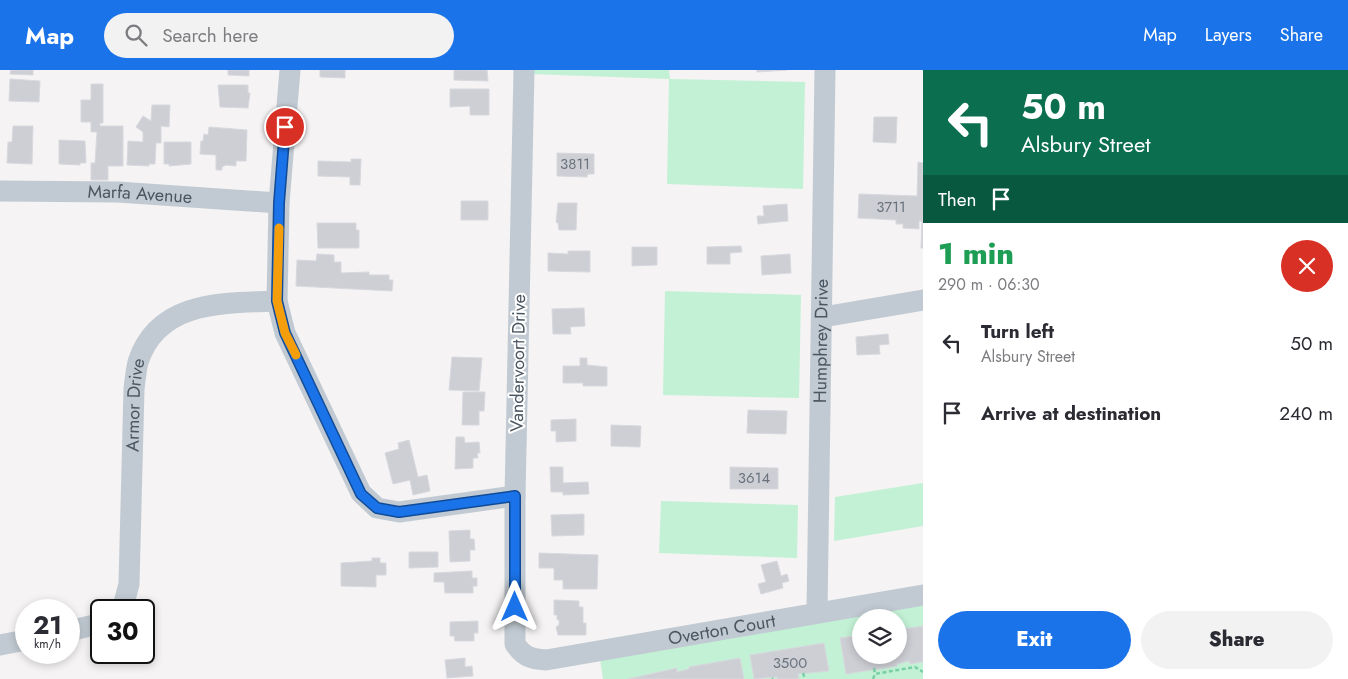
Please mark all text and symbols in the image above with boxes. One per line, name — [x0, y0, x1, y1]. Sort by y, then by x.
search box — [104, 13, 454, 58]
text: Map — [25, 18, 74, 53]
icon: search — [122, 21, 150, 49]
text: Search here — [162, 22, 258, 49]
text: Map — [1143, 22, 1177, 48]
text: Layers — [1205, 22, 1252, 48]
text: Share — [1280, 22, 1323, 48]
text: 50 m — [1021, 82, 1106, 132]
icon: left — [938, 90, 1003, 155]
pin — [264, 106, 306, 148]
icon: arrive — [271, 113, 299, 141]
text: Alsbury Street — [1021, 128, 1151, 160]
house number: 3811 — [560, 153, 590, 175]
street label: Marfa Avenue — [87, 179, 193, 210]
icon: arrive — [987, 185, 1015, 213]
text: Then — [938, 186, 977, 213]
house number: 3711 — [876, 196, 906, 218]
text: 1 min — [938, 232, 1014, 275]
button: close — [1281, 240, 1333, 292]
text: 290 m · 06:30 — [938, 273, 1040, 296]
street label: Humphrey Drive — [807, 279, 835, 403]
street label: Vandervoort Drive — [504, 294, 532, 432]
text: Turn left — [981, 318, 1054, 345]
icon: left — [938, 329, 966, 357]
text: 50 m — [1290, 330, 1333, 357]
text: Alsbury Street — [981, 345, 1075, 368]
street label: Armor Drive — [119, 356, 151, 452]
icon: arrive — [938, 399, 966, 427]
text: Arrive at destination — [981, 400, 1161, 427]
text: 240 m — [1279, 400, 1333, 427]
house number: 3614 — [738, 467, 770, 489]
position arrow — [488, 580, 540, 632]
speed limit sign: 30 — [90, 599, 155, 664]
text: 21 — [33, 607, 62, 643]
street label: Overton Court — [666, 608, 778, 652]
map controls — [852, 609, 907, 664]
button: layers — [852, 609, 907, 664]
button: Exit — [938, 611, 1131, 669]
button: Share — [1141, 611, 1333, 669]
text: km/h — [34, 635, 61, 653]
house number: 3500 — [773, 652, 807, 674]

